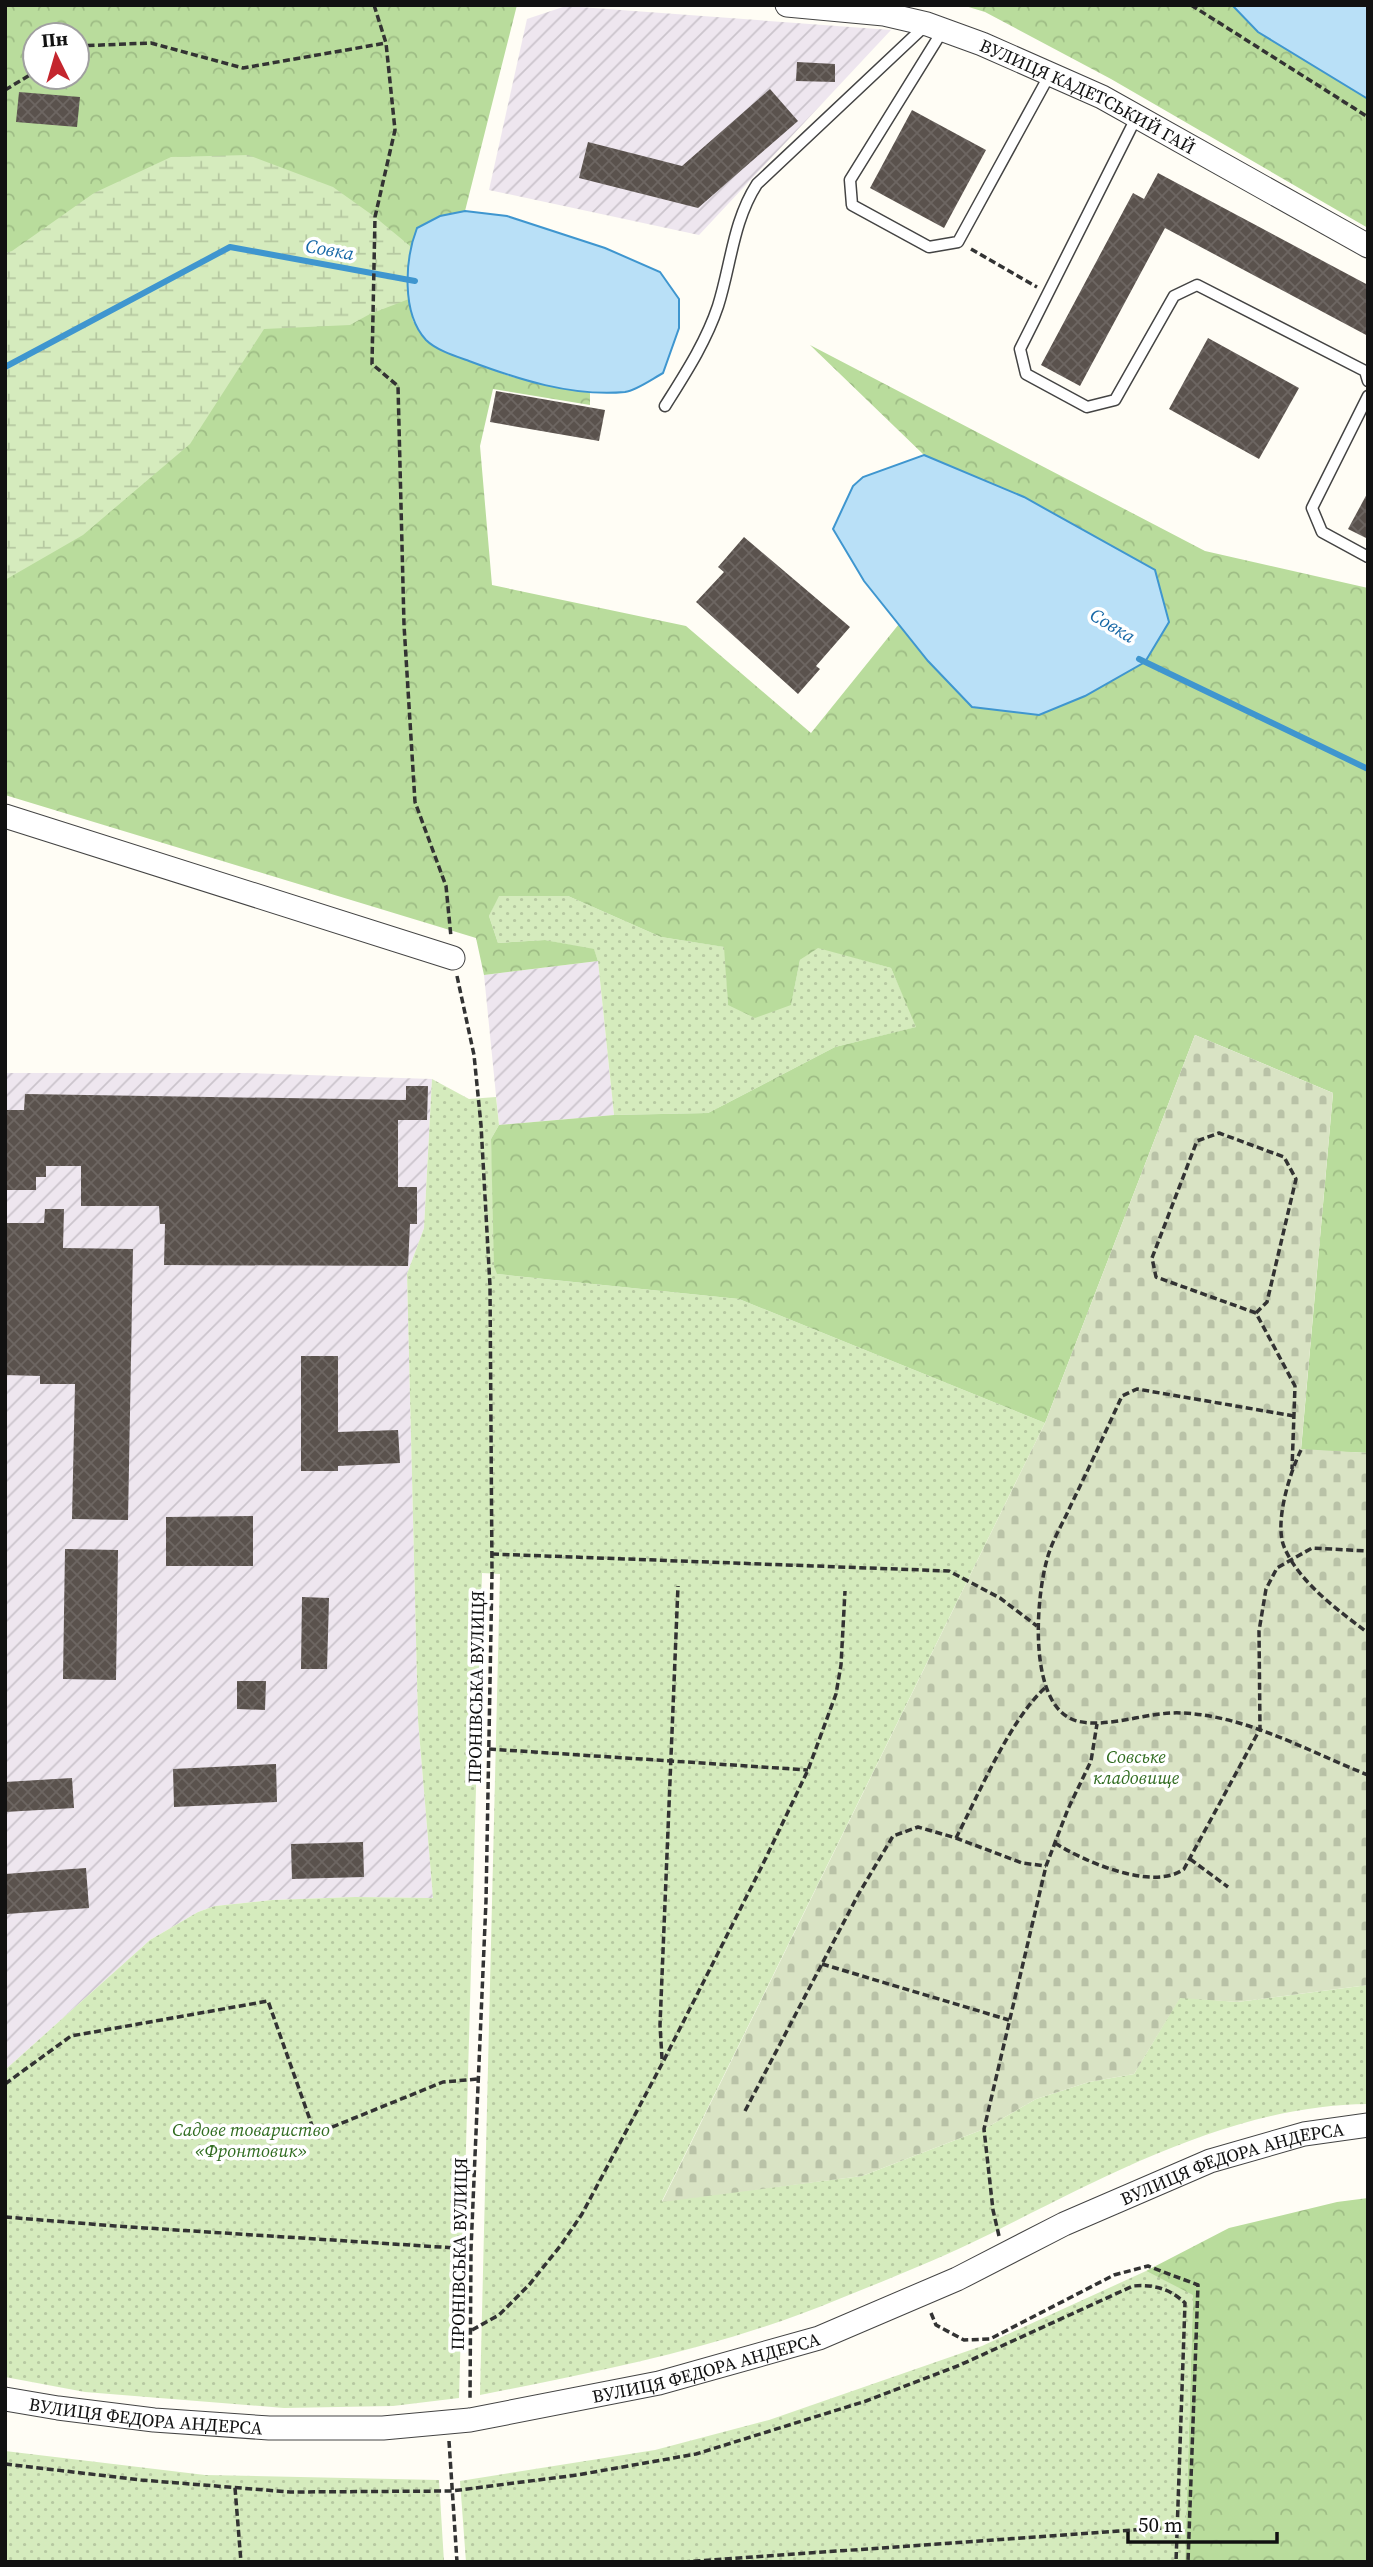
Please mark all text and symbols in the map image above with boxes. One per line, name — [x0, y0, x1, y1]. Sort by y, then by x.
north arrow — [21, 21, 91, 91]
text: Пн — [40, 25, 69, 53]
street label: ВУЛИЦЯ КАДЕТСЬКИЙ ГАЙ — [976, 32, 1200, 160]
water label: Совка — [304, 232, 356, 266]
water label: Совка — [1085, 601, 1141, 649]
street label: ПРОНІВСЬКА ВУЛИЦЯ — [462, 1590, 490, 1784]
park label: Совське кладовище — [1093, 1744, 1180, 1790]
street label: ВУЛИЦЯ ФЕДОРА АНДЕРСА — [1116, 2116, 1346, 2211]
park label: Садове товариство «Фронтовик» — [172, 2117, 330, 2163]
street label: ПРОНІВСЬКА ВУЛИЦЯ — [445, 2157, 473, 2351]
street label: ВУЛИЦЯ ФЕДОРА АНДЕРСА — [590, 2326, 823, 2408]
street label: ВУЛИЦЯ ФЕДОРА АНДЕРСА — [27, 2391, 264, 2440]
scale bar — [1128, 2500, 1277, 2544]
text: 50 m — [1138, 2510, 1183, 2539]

